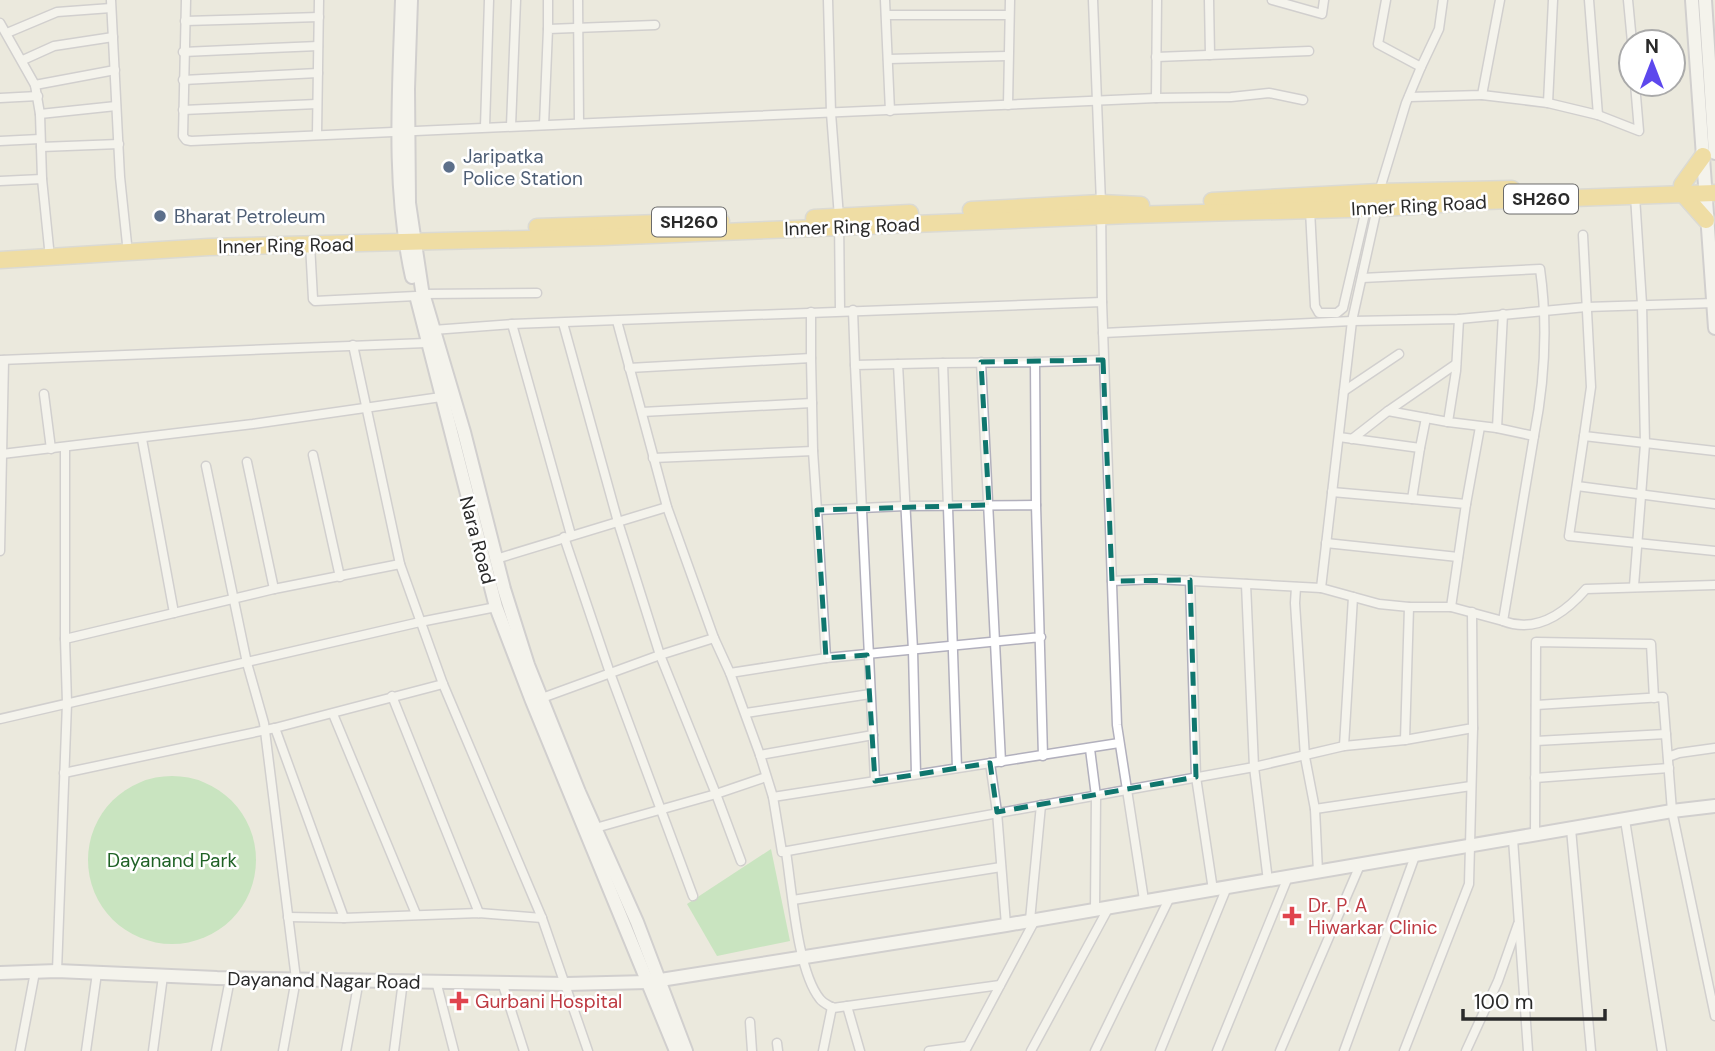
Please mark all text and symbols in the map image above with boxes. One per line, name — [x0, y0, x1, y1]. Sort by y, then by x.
north arrow — [1617, 28, 1687, 98]
text: N — [1645, 34, 1659, 59]
place label: Jaripatka Police Station — [463, 144, 583, 191]
marker: Jaripatka Police Station — [441, 159, 457, 175]
road number: SH260 — [1504, 184, 1578, 214]
street label: Inner Ring Road — [1351, 189, 1487, 222]
place label: Bharat Petroleum — [174, 204, 326, 229]
marker: Bharat Petroleum — [152, 208, 168, 224]
road number: SH260 — [652, 208, 726, 236]
street label: Inner Ring Road — [784, 212, 920, 241]
street label: Inner Ring Road — [218, 232, 354, 259]
street label: Nara Road — [454, 493, 501, 587]
park label: Dayanand Park — [107, 848, 237, 873]
place label: Dr. P. A Hiwarkar Clinic — [1308, 893, 1438, 940]
marker: Dr. P. A Hiwarkar Clinic — [1282, 906, 1302, 926]
street label: Dayanand Nagar Road — [227, 966, 421, 995]
scale bar — [1463, 978, 1605, 1022]
text: 100 m — [1474, 988, 1534, 1016]
place label: Gurbani Hospital — [475, 989, 622, 1014]
marker: Gurbani Hospital — [449, 991, 469, 1011]

